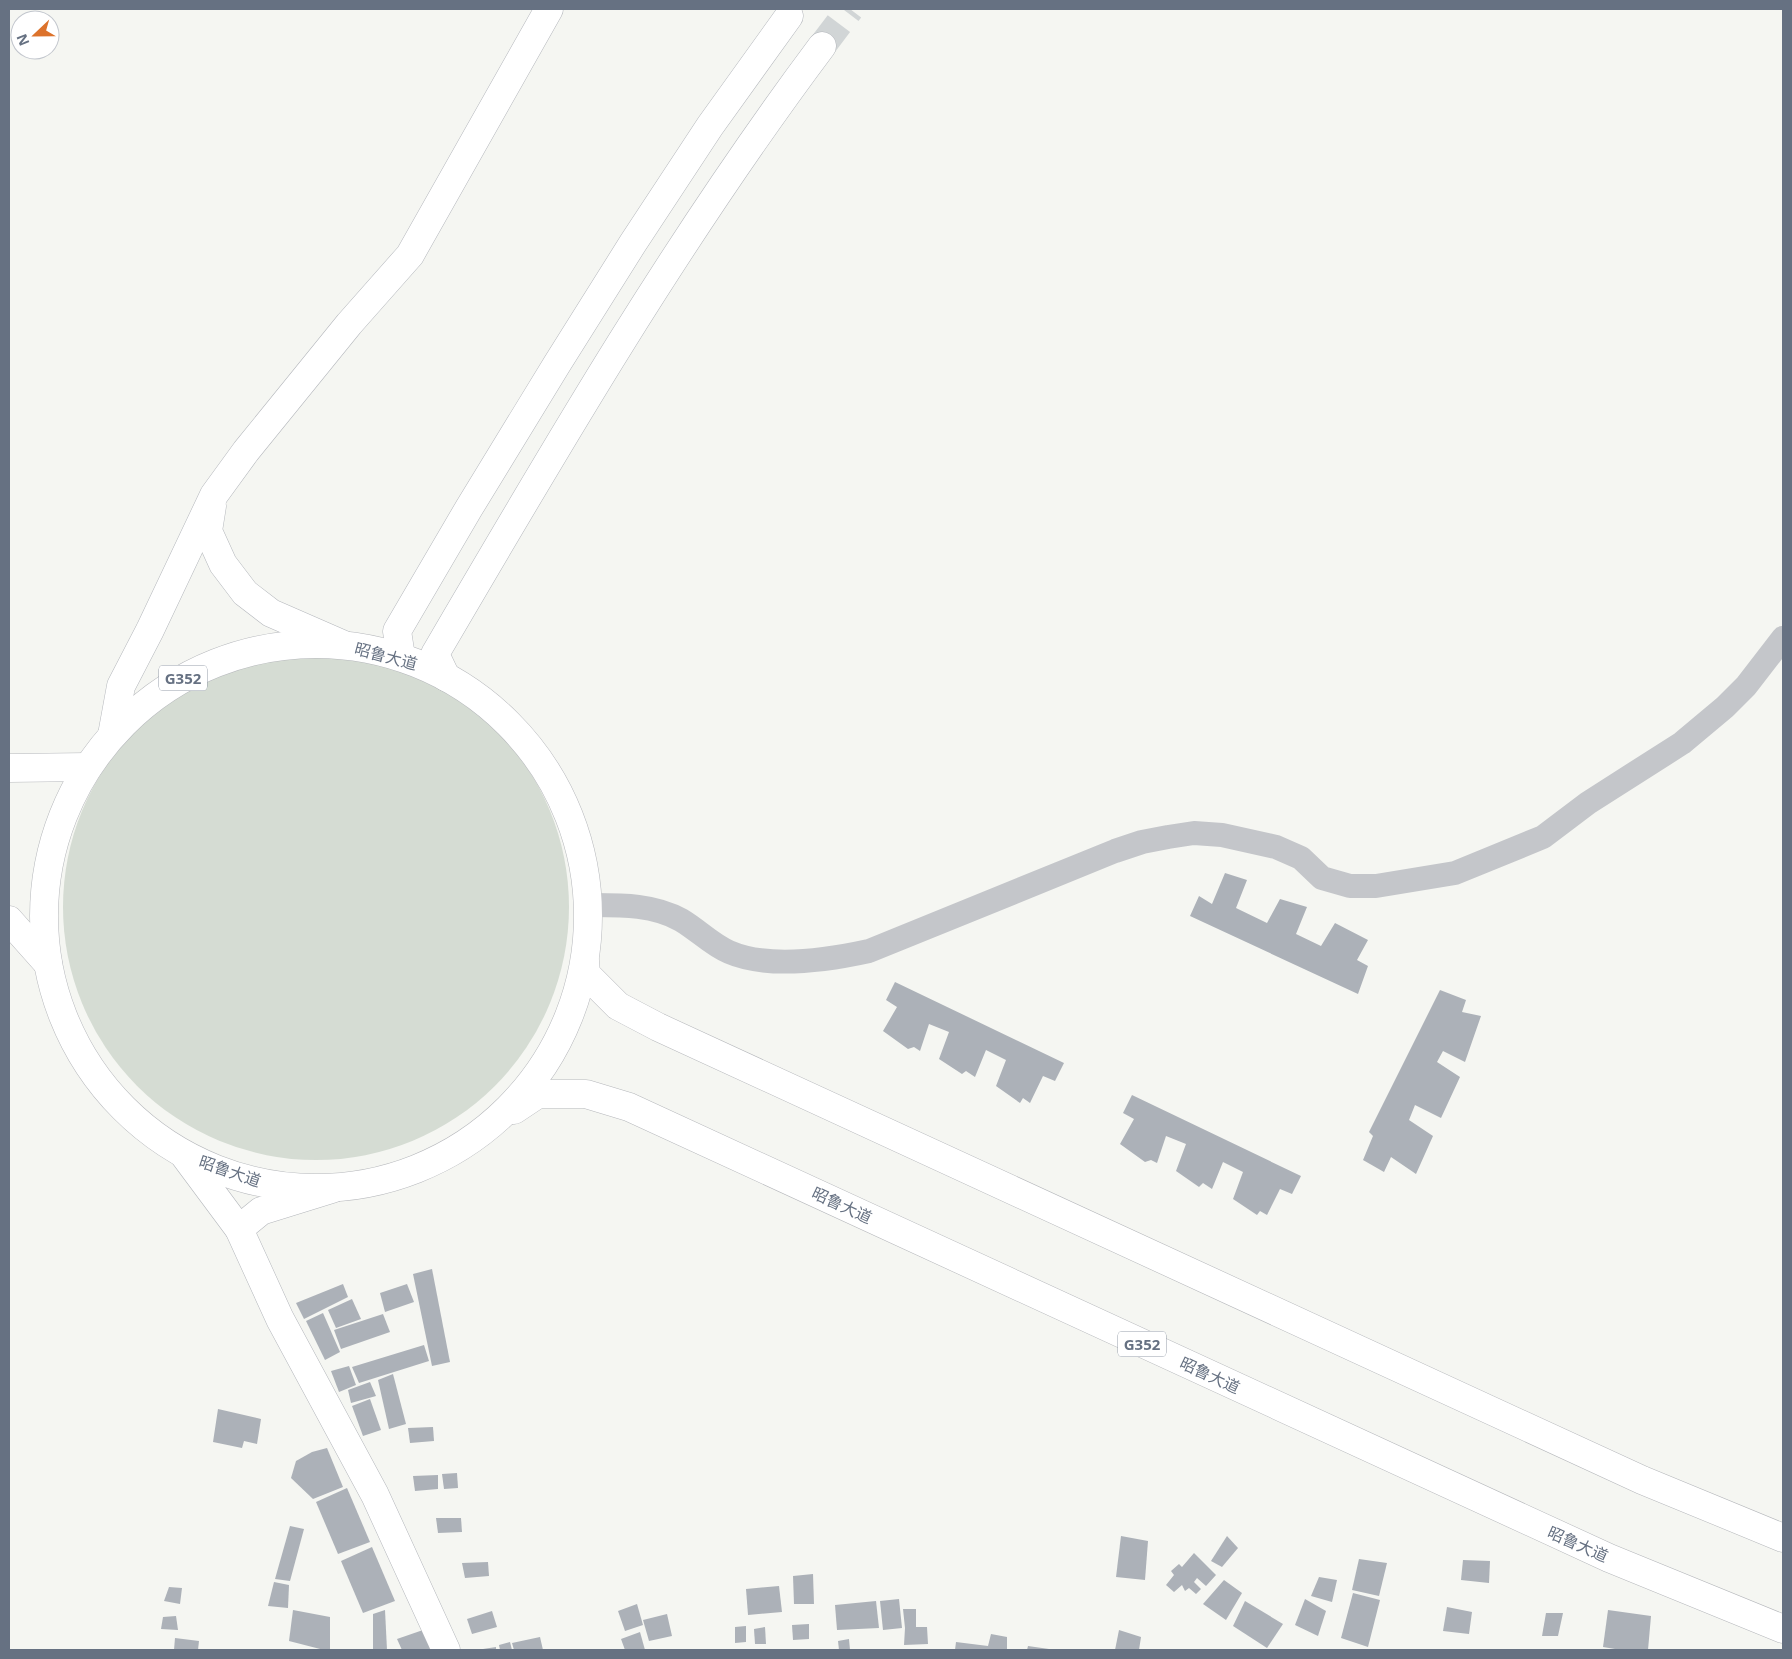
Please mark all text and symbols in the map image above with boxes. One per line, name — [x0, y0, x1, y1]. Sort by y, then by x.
north arrow — [10, 10, 60, 60]
text: N — [12, 31, 33, 49]
street label: 昭鲁大道 — [352, 637, 420, 675]
road number: G352 — [159, 666, 207, 690]
street label: 昭鲁大道 — [196, 1150, 264, 1192]
street label: 昭鲁大道 — [808, 1182, 876, 1228]
road number: G352 — [1118, 1332, 1166, 1356]
street label: 昭鲁大道 — [1176, 1352, 1244, 1398]
street label: 昭鲁大道 — [1544, 1521, 1612, 1567]

